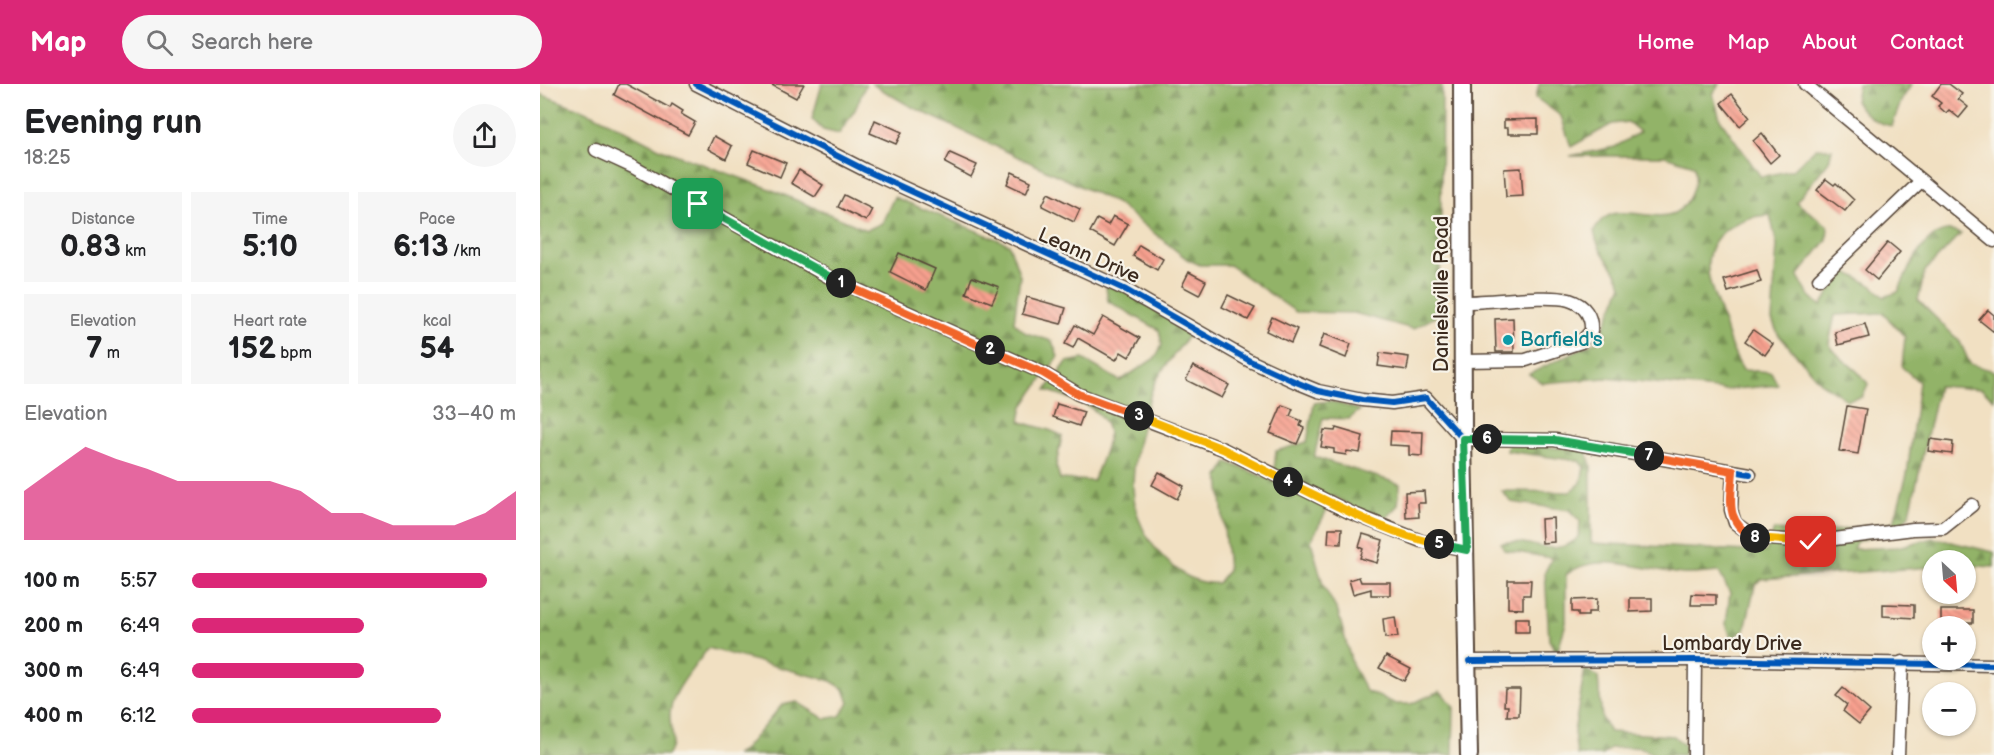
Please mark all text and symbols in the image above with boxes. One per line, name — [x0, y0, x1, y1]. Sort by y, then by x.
search box — [122, 15, 542, 69]
text: Map — [30, 26, 86, 59]
icon: search — [143, 26, 176, 59]
text: Search here — [191, 29, 313, 56]
text: Home — [1637, 30, 1694, 55]
text: Map — [1727, 30, 1769, 55]
text: About — [1802, 30, 1857, 55]
text: Contact — [1890, 30, 1964, 55]
text: Evening run — [24, 103, 202, 143]
button: share — [453, 104, 516, 167]
text: 18:25 — [24, 146, 71, 170]
pin — [672, 178, 723, 229]
icon: arrive — [681, 187, 714, 220]
text: Distance — [71, 210, 135, 229]
text: Time — [252, 210, 288, 229]
text: Pace — [419, 210, 455, 229]
street label: Danielsville Road — [1430, 216, 1454, 372]
street label: Leann Drive — [1034, 223, 1144, 289]
text: 0.83 — [60, 229, 121, 265]
text: 5:10 — [242, 229, 298, 265]
text: 6:13 — [393, 229, 448, 265]
text: km — [121, 242, 146, 261]
text: /km — [448, 242, 481, 261]
pin: 1 — [826, 268, 856, 298]
text: 1 — [838, 273, 844, 292]
text: Elevation — [70, 312, 136, 331]
text: Heart rate — [233, 312, 307, 331]
text: kcal — [423, 312, 451, 331]
place label: Barfield's — [1520, 328, 1603, 352]
text: 7 — [86, 331, 103, 367]
text: 152 — [228, 331, 276, 367]
text: 54 — [420, 331, 454, 367]
marker: Barfield's — [1501, 333, 1515, 347]
pin: 2 — [975, 335, 1005, 365]
text: 2 — [985, 340, 995, 359]
text: m — [103, 344, 120, 363]
text: bpm — [276, 344, 312, 363]
pin: 3 — [1124, 401, 1154, 431]
text: Elevation — [24, 402, 107, 426]
text: 33–40 m — [432, 402, 516, 426]
text: 3 — [1134, 406, 1144, 425]
pin: 6 — [1472, 424, 1502, 454]
text: 6 — [1482, 429, 1492, 448]
pin: 7 — [1634, 441, 1664, 471]
text: 7 — [1645, 446, 1653, 465]
pin: 4 — [1273, 467, 1303, 497]
text: 4 — [1283, 472, 1293, 491]
pin — [1785, 516, 1836, 567]
pin: 8 — [1740, 523, 1770, 553]
icon: check — [1794, 525, 1827, 558]
text: 8 — [1750, 528, 1760, 547]
pin: 5 — [1424, 529, 1454, 559]
text: 5 — [1434, 534, 1444, 553]
north arrow — [1922, 550, 1976, 604]
map controls — [1922, 550, 1976, 736]
text: 100 m — [24, 569, 80, 593]
text: 5:57 — [120, 569, 157, 593]
text: 200 m — [24, 614, 83, 638]
text: 6:49 — [120, 614, 160, 638]
button: + — [1922, 616, 1976, 670]
street label: Lombardy Drive — [1662, 632, 1802, 656]
text: 300 m — [24, 659, 83, 683]
text: 6:49 — [120, 659, 160, 683]
button: − — [1922, 682, 1976, 736]
text: 400 m — [24, 704, 83, 728]
text: 6:12 — [120, 704, 156, 728]

